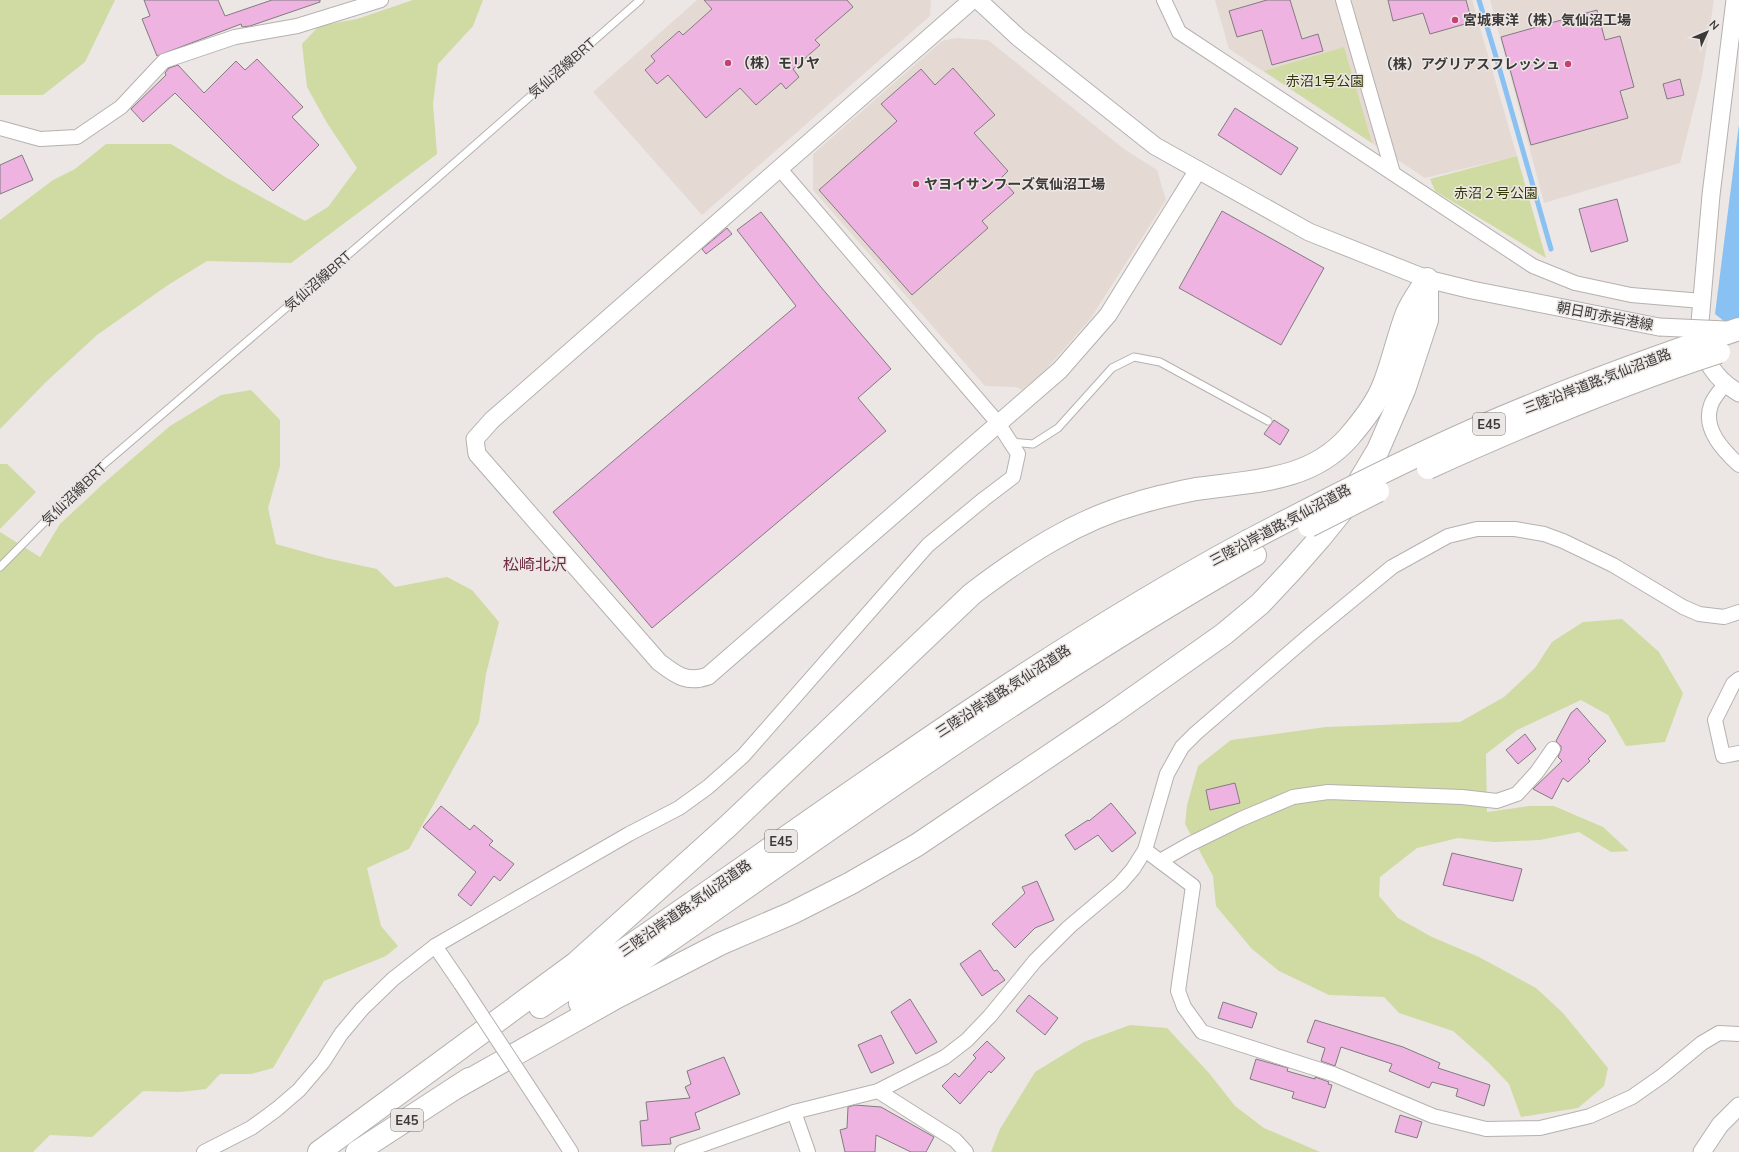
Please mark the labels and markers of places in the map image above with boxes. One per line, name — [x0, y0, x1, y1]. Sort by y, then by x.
place label: 宮城東洋（株）気仙沼工場 — [1463, 11, 1631, 29]
marker: 宮城東洋（株）気仙沼工場 — [1450, 15, 1460, 25]
place label: （株）モリヤ — [736, 54, 820, 72]
place label: （株）アグリアスフレッシュ — [1379, 55, 1560, 73]
marker: （株）モリヤ — [723, 58, 733, 68]
marker: （株）アグリアスフレッシュ — [1563, 59, 1573, 69]
place label: ヤヨイサンフーズ気仙沼工場 — [924, 175, 1105, 193]
marker: ヤヨイサンフーズ気仙沼工場 — [911, 179, 921, 189]

